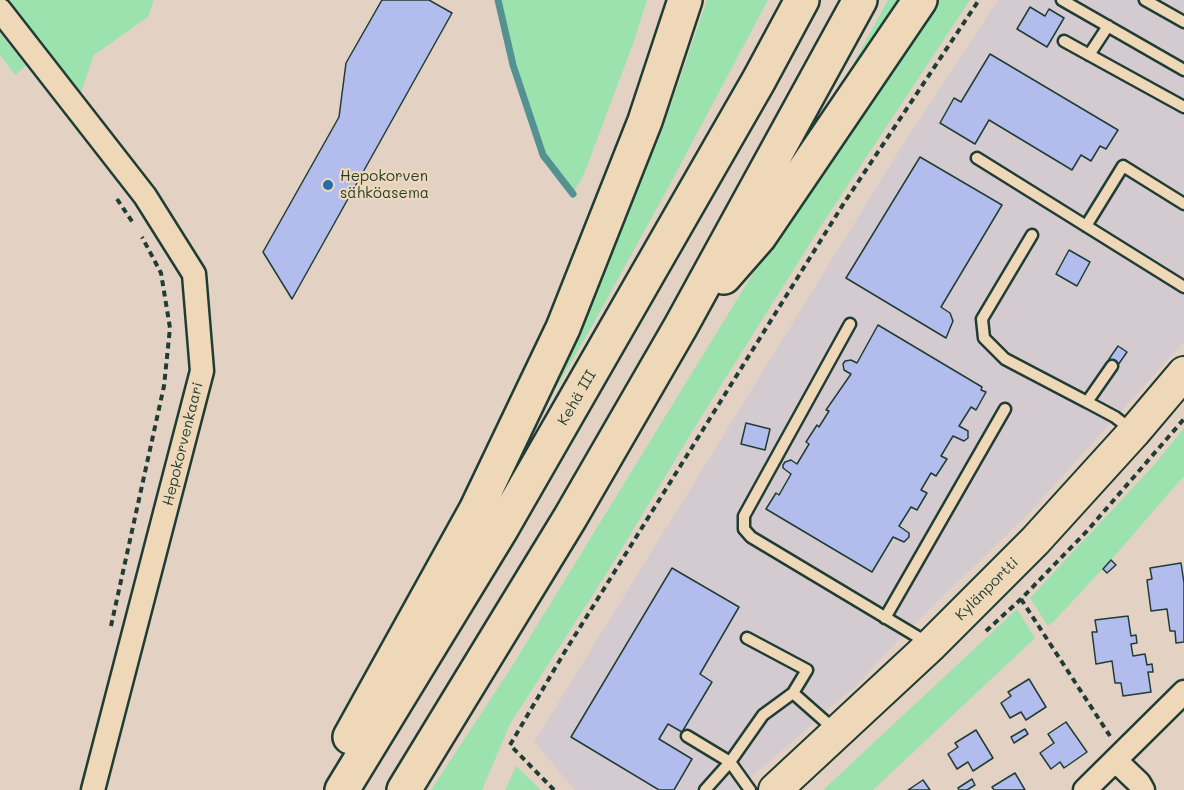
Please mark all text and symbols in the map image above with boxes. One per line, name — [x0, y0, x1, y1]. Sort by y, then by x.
place label: Hepokorven sähköasema — [340, 167, 429, 202]
marker: Hepokorven sähköasema — [321, 178, 335, 192]
street label: Kehä III — [554, 367, 600, 429]
street label: Hepokorvenkaari — [159, 380, 207, 508]
street label: Kylänportti — [952, 554, 1022, 624]

